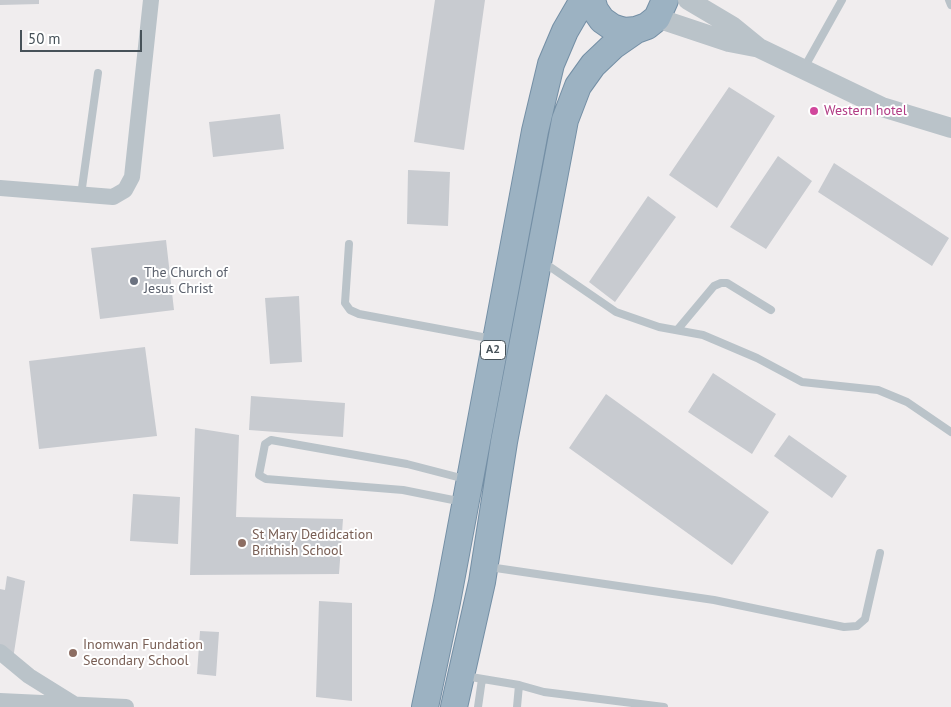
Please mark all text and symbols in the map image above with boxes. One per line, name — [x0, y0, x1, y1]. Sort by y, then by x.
scale bar — [22, 20, 145, 52]
text: 50 m — [28, 29, 61, 48]
place label: Western hotel — [824, 103, 907, 119]
marker: Western hotel — [808, 105, 820, 117]
place label: The Church of Jesus Christ — [144, 265, 228, 298]
marker: The Church of Jesus Christ — [128, 275, 140, 287]
road number: A2 — [480, 340, 506, 360]
place label: St Mary Dedidcation Brithish School — [252, 527, 373, 560]
marker: St Mary Dedidcation Brithish School — [236, 537, 248, 549]
place label: Inomwan Fundation Secondary School — [83, 637, 203, 670]
marker: Inomwan Fundation Secondary School — [67, 647, 79, 659]

